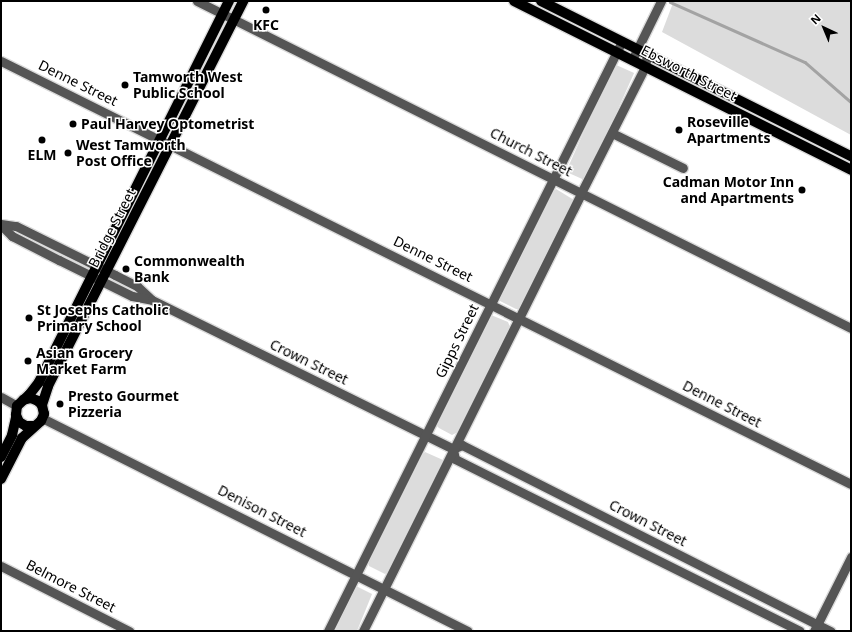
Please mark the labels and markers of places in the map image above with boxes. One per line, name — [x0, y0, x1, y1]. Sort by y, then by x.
marker: KFC — [261, 5, 271, 15]
place label: KFC — [253, 17, 279, 33]
place label: Tamworth West Public School — [133, 69, 243, 102]
marker: Tamworth West Public School — [120, 80, 130, 90]
place label: Roseville Apartments — [687, 114, 770, 146]
place label: Paul Harvey Optometrist — [81, 116, 254, 132]
marker: Paul Harvey Optometrist — [68, 119, 78, 129]
marker: Roseville Apartments — [674, 125, 684, 135]
marker: ELM — [37, 135, 47, 145]
place label: West Tamworth Post Office — [76, 137, 186, 170]
place label: ELM — [28, 147, 56, 163]
marker: West Tamworth Post Office — [63, 148, 73, 158]
place label: Cadman Motor Inn and Apartments — [663, 174, 794, 206]
marker: Cadman Motor Inn and Apartments — [797, 185, 807, 195]
place label: Commonwealth Bank — [134, 253, 245, 286]
marker: Commonwealth Bank — [121, 264, 131, 274]
place label: St Josephs Catholic Primary School — [37, 302, 169, 334]
marker: St Josephs Catholic Primary School — [24, 313, 34, 323]
place label: Asian Grocery Market Farm — [36, 345, 133, 378]
marker: Asian Grocery Market Farm — [23, 356, 33, 366]
place label: Presto Gourmet Pizzeria — [68, 388, 179, 420]
marker: Presto Gourmet Pizzeria — [55, 399, 65, 409]

